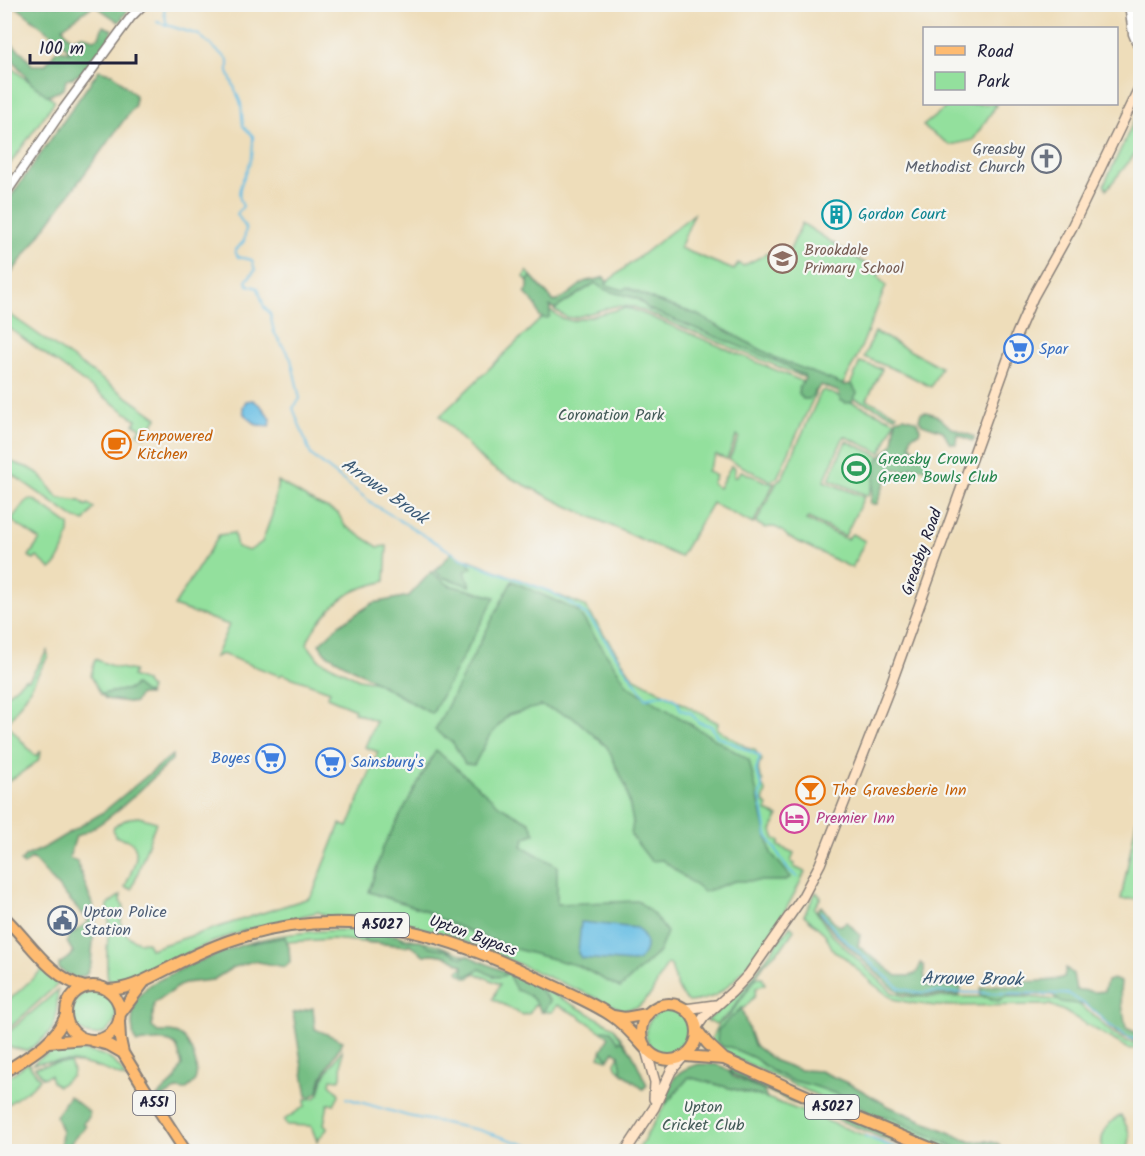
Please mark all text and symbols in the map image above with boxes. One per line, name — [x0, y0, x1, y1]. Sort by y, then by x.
scale bar — [30, 27, 136, 65]
legend — [923, 27, 1118, 105]
text: 100 m — [39, 35, 84, 64]
text: Road — [977, 38, 1014, 67]
text: Park — [977, 68, 1010, 97]
place label: Greasby Methodist Church — [905, 137, 1025, 180]
church icon: Greasby Methodist Church — [1030, 142, 1062, 174]
building icon: Gordon Court — [821, 198, 853, 230]
place label: Gordon Court — [858, 202, 947, 227]
place label: Brookdale Primary School — [804, 238, 904, 281]
school or university icon: Brookdale Primary School — [767, 243, 799, 275]
supermarket icon: Spar — [1002, 333, 1034, 365]
place label: Spar — [1039, 337, 1070, 362]
park label: Coronation Park — [558, 403, 665, 428]
place label: Empowered Kitchen — [137, 424, 213, 467]
cafe icon: Empowered Kitchen — [100, 429, 132, 461]
place label: Greasby Crown Green Bowls Club — [878, 447, 998, 490]
water label: Arrowe Brook — [334, 451, 436, 534]
sports icon: Greasby Crown Green Bowls Club — [841, 452, 873, 484]
street label: Greasby Road — [895, 504, 950, 599]
supermarket icon: Boyes — [255, 742, 287, 774]
place label: Boyes — [211, 746, 250, 771]
supermarket icon: Sainsbury's — [314, 746, 346, 778]
place label: Sainsbury's — [351, 750, 424, 775]
bar icon: The Gravesberie Inn — [795, 774, 827, 806]
place label: The Gravesberie Inn — [832, 778, 966, 803]
hotel icon: Premier Inn — [779, 802, 811, 834]
place label: Premier Inn — [816, 806, 895, 831]
place label: Upton Police Station — [83, 900, 167, 943]
public building icon: Upton Police Station — [46, 905, 78, 937]
street label: Upton Bypass — [425, 909, 521, 964]
road number: A5027 — [355, 913, 409, 937]
water label: Arrowe Brook — [921, 965, 1025, 995]
road number: A551 — [133, 1091, 175, 1115]
park label: Upton Cricket Club — [662, 1095, 745, 1138]
road number: A5027 — [805, 1095, 859, 1119]

